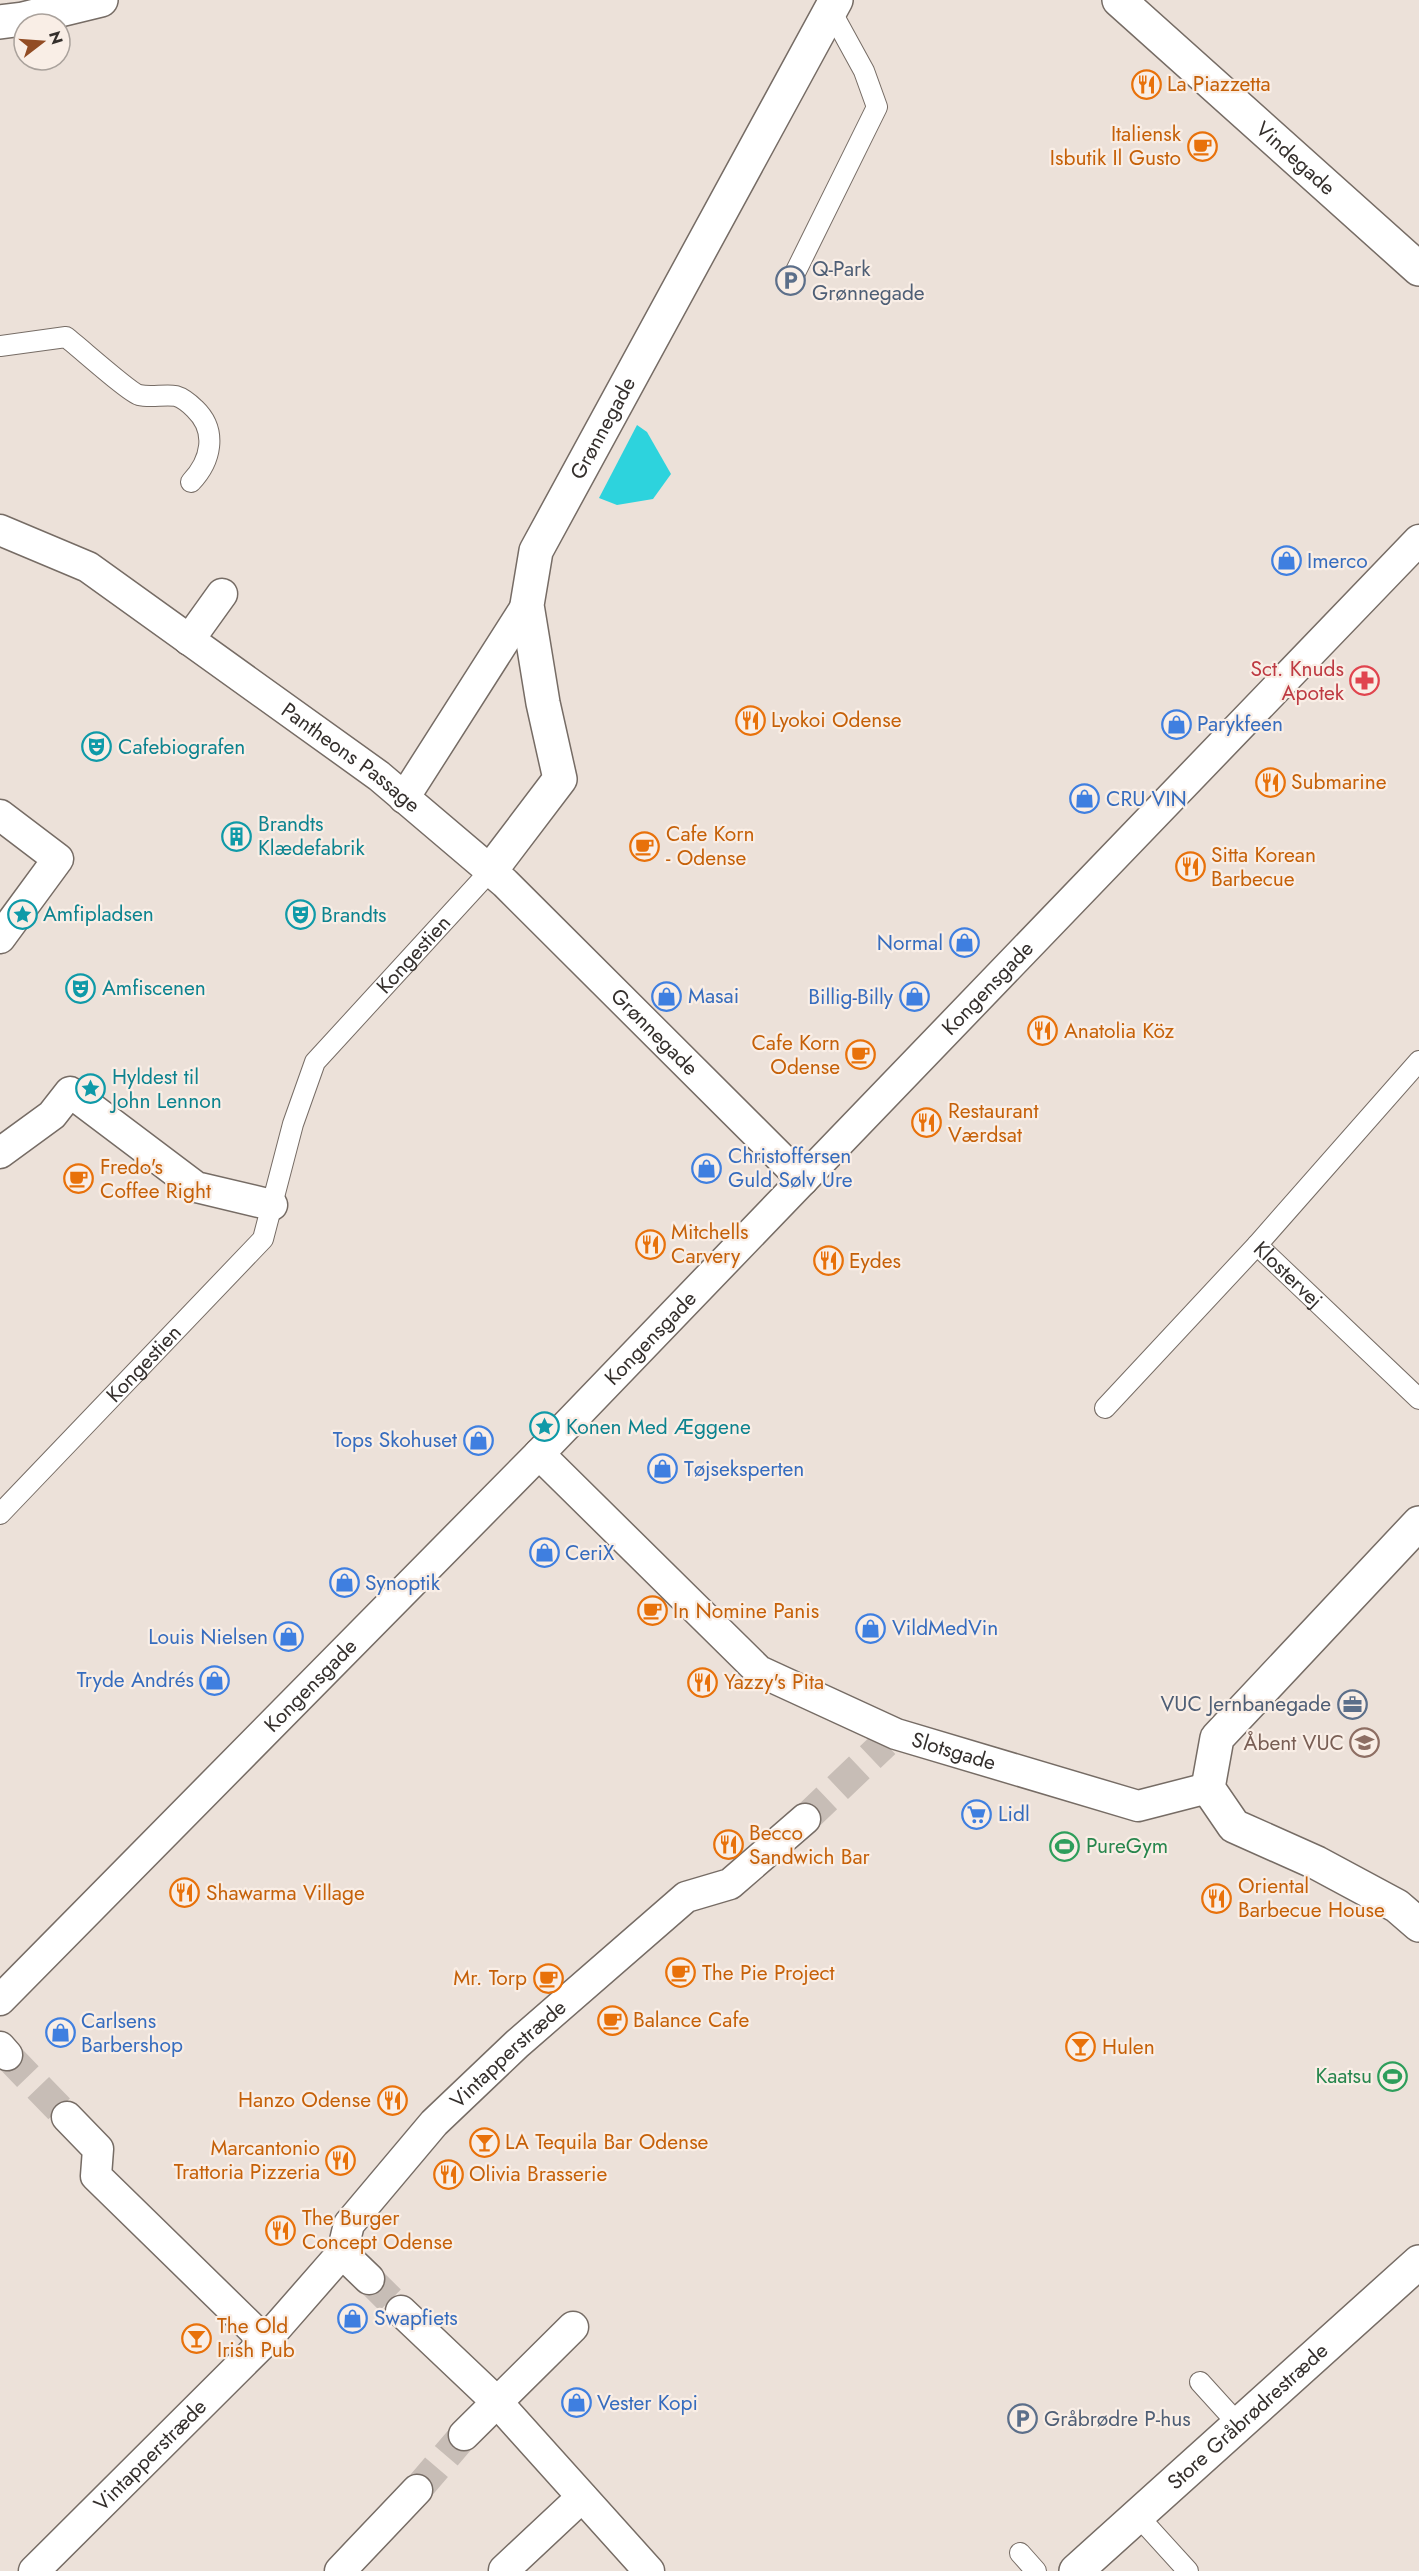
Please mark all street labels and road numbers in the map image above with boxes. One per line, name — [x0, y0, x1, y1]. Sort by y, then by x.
street label: Vindegade — [1249, 114, 1342, 202]
street label: Grønnegade — [563, 371, 643, 485]
street label: Pantheons Passage — [275, 695, 427, 820]
street label: Kongestien — [370, 908, 458, 1001]
street label: Kongensgade — [935, 934, 1040, 1042]
street label: Grønnegade — [604, 981, 705, 1082]
street label: Klostervej — [1247, 1234, 1329, 1315]
street label: Kongensgade — [598, 1284, 703, 1392]
street label: Kongestien — [99, 1318, 188, 1409]
street label: Kongensgade — [257, 1632, 364, 1739]
street label: Slotsgade — [908, 1724, 999, 1778]
street label: Vintapperstræde — [443, 1993, 573, 2115]
street label: Store Gråbrødrestræde — [1161, 2336, 1335, 2497]
street label: Vintapperstræde — [87, 2392, 213, 2518]

